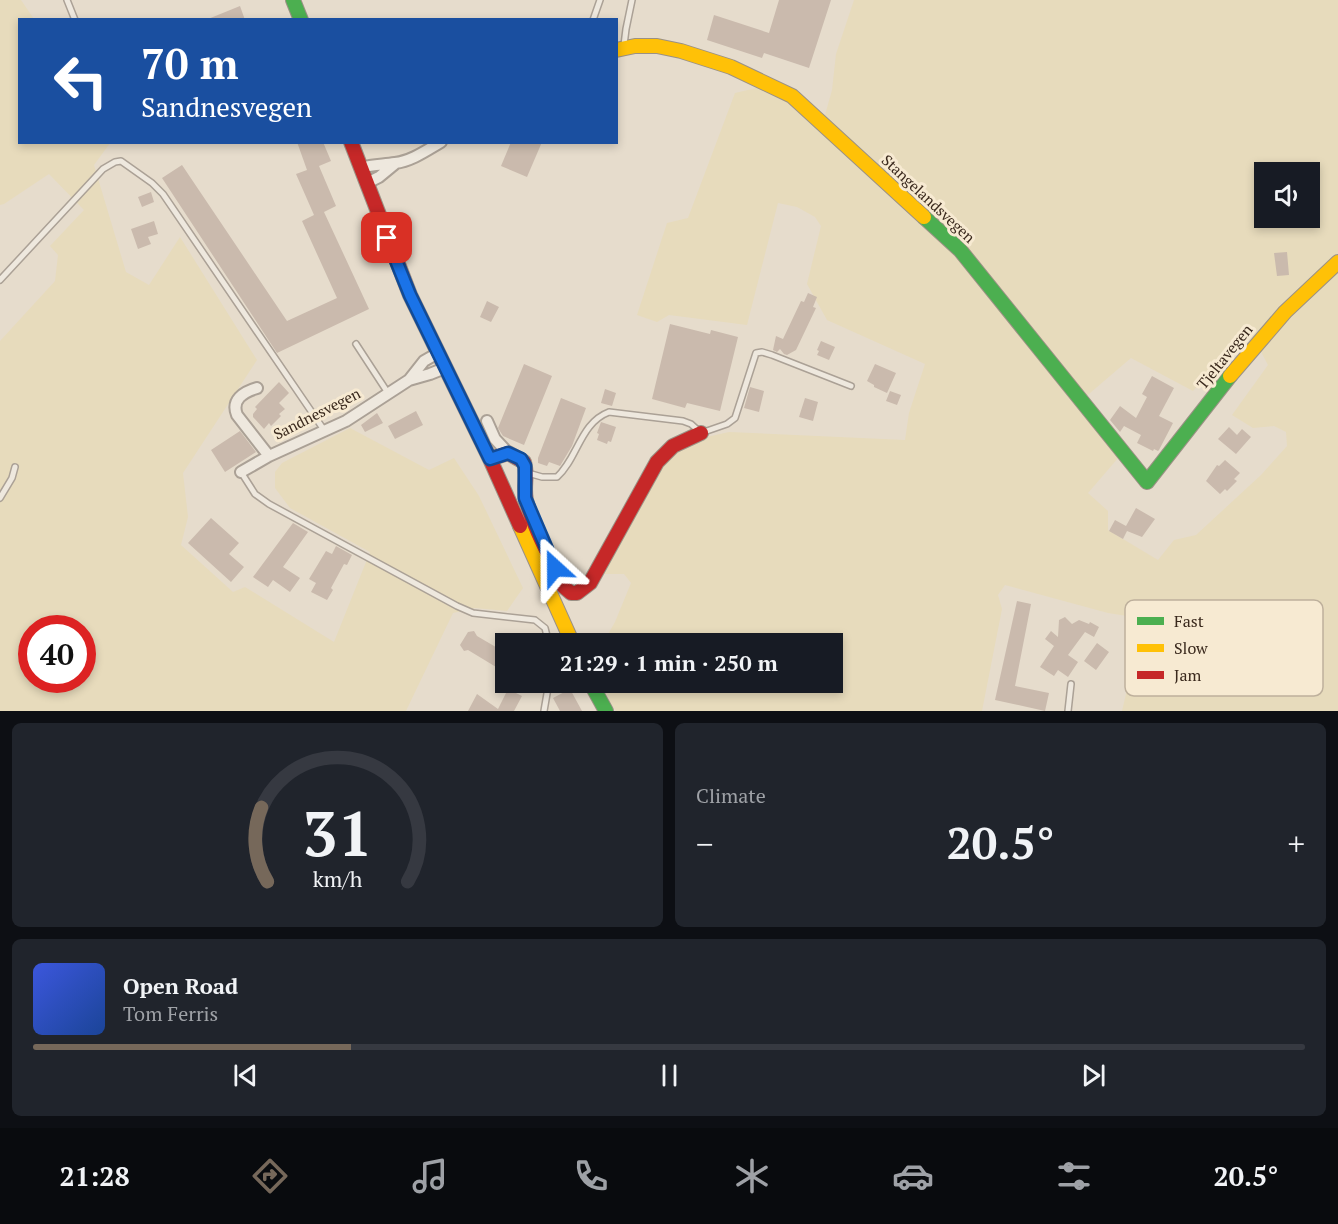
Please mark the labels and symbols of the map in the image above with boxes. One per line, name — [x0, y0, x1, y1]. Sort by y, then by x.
street label: Stangelandsvegen — [878, 150, 980, 247]
pin — [361, 212, 412, 263]
street label: Tjeltavegen — [1192, 320, 1257, 393]
street label: Sandnesvegen — [270, 383, 363, 444]
position arrow — [523, 536, 587, 600]
legend — [1125, 600, 1323, 696]
text: Fast — [1174, 610, 1204, 632]
speed limit sign: 40 — [18, 615, 96, 693]
text: Slow — [1174, 637, 1208, 659]
text: Jam — [1174, 664, 1202, 686]

